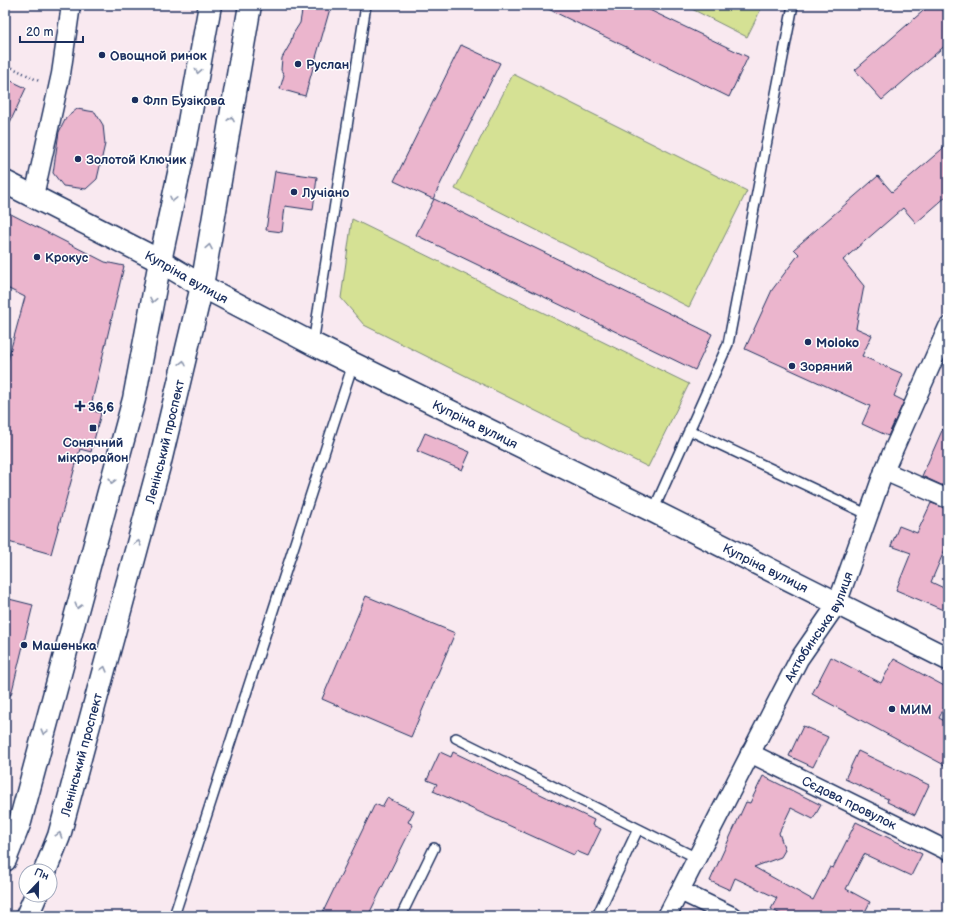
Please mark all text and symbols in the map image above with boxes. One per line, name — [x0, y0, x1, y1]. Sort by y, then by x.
scale bar — [20, 18, 83, 44]
text: 20 m — [26, 25, 53, 40]
place label: Овощной ринок — [110, 48, 208, 64]
marker: Овощной ринок — [97, 50, 107, 60]
place label: Руслан — [306, 57, 349, 73]
marker: Руслан — [293, 59, 303, 69]
one-way arrow — [194, 68, 203, 74]
place label: Флп Бузікова — [143, 93, 225, 109]
marker: Флп Бузікова — [130, 95, 140, 105]
one-way arrow — [226, 116, 235, 122]
place label: Золотой Ключик — [86, 152, 187, 168]
marker: Золотой Ключик — [73, 154, 83, 164]
place label: Лучіано — [301, 185, 349, 201]
marker: Лучіано — [289, 187, 299, 197]
one-way arrow — [170, 195, 178, 202]
one-way arrow — [204, 244, 212, 250]
street label: Купріна вулиця — [142, 248, 231, 307]
place label: Крокус — [45, 250, 89, 266]
marker: Крокус — [32, 252, 42, 262]
one-way arrow — [149, 296, 157, 303]
place label: Moloko — [816, 335, 859, 351]
marker: Moloko — [803, 337, 813, 347]
place label: Зоряний — [800, 359, 853, 375]
one-way arrow — [179, 360, 187, 366]
marker: Зоряний — [787, 361, 797, 371]
street label: Ленінський проспект — [142, 378, 188, 507]
street label: Купріна вулиця — [430, 397, 520, 452]
place label: 36,6 — [88, 399, 114, 415]
marker: 36,6 — [75, 401, 85, 411]
marker: Сонячний мікрорайон — [88, 423, 98, 433]
place label: Сонячний мікрорайон — [57, 435, 129, 466]
one-way arrow — [108, 477, 117, 484]
one-way arrow — [133, 540, 142, 547]
street label: Купріна вулиця — [720, 540, 811, 597]
street label: Актюбинська вулиця — [781, 570, 857, 686]
one-way arrow — [75, 603, 83, 610]
place label: Машенька — [32, 638, 97, 654]
marker: Машенька — [19, 640, 29, 650]
one-way arrow — [99, 665, 108, 672]
street label: Ленінський проспект — [57, 691, 106, 819]
place label: МИМ — [900, 702, 932, 718]
marker: МИМ — [887, 704, 897, 714]
one-way arrow — [41, 729, 49, 735]
street label: Сєдова провулок — [799, 773, 899, 833]
one-way arrow — [54, 831, 63, 838]
north arrow — [18, 863, 58, 903]
text: Пн — [32, 865, 51, 883]

